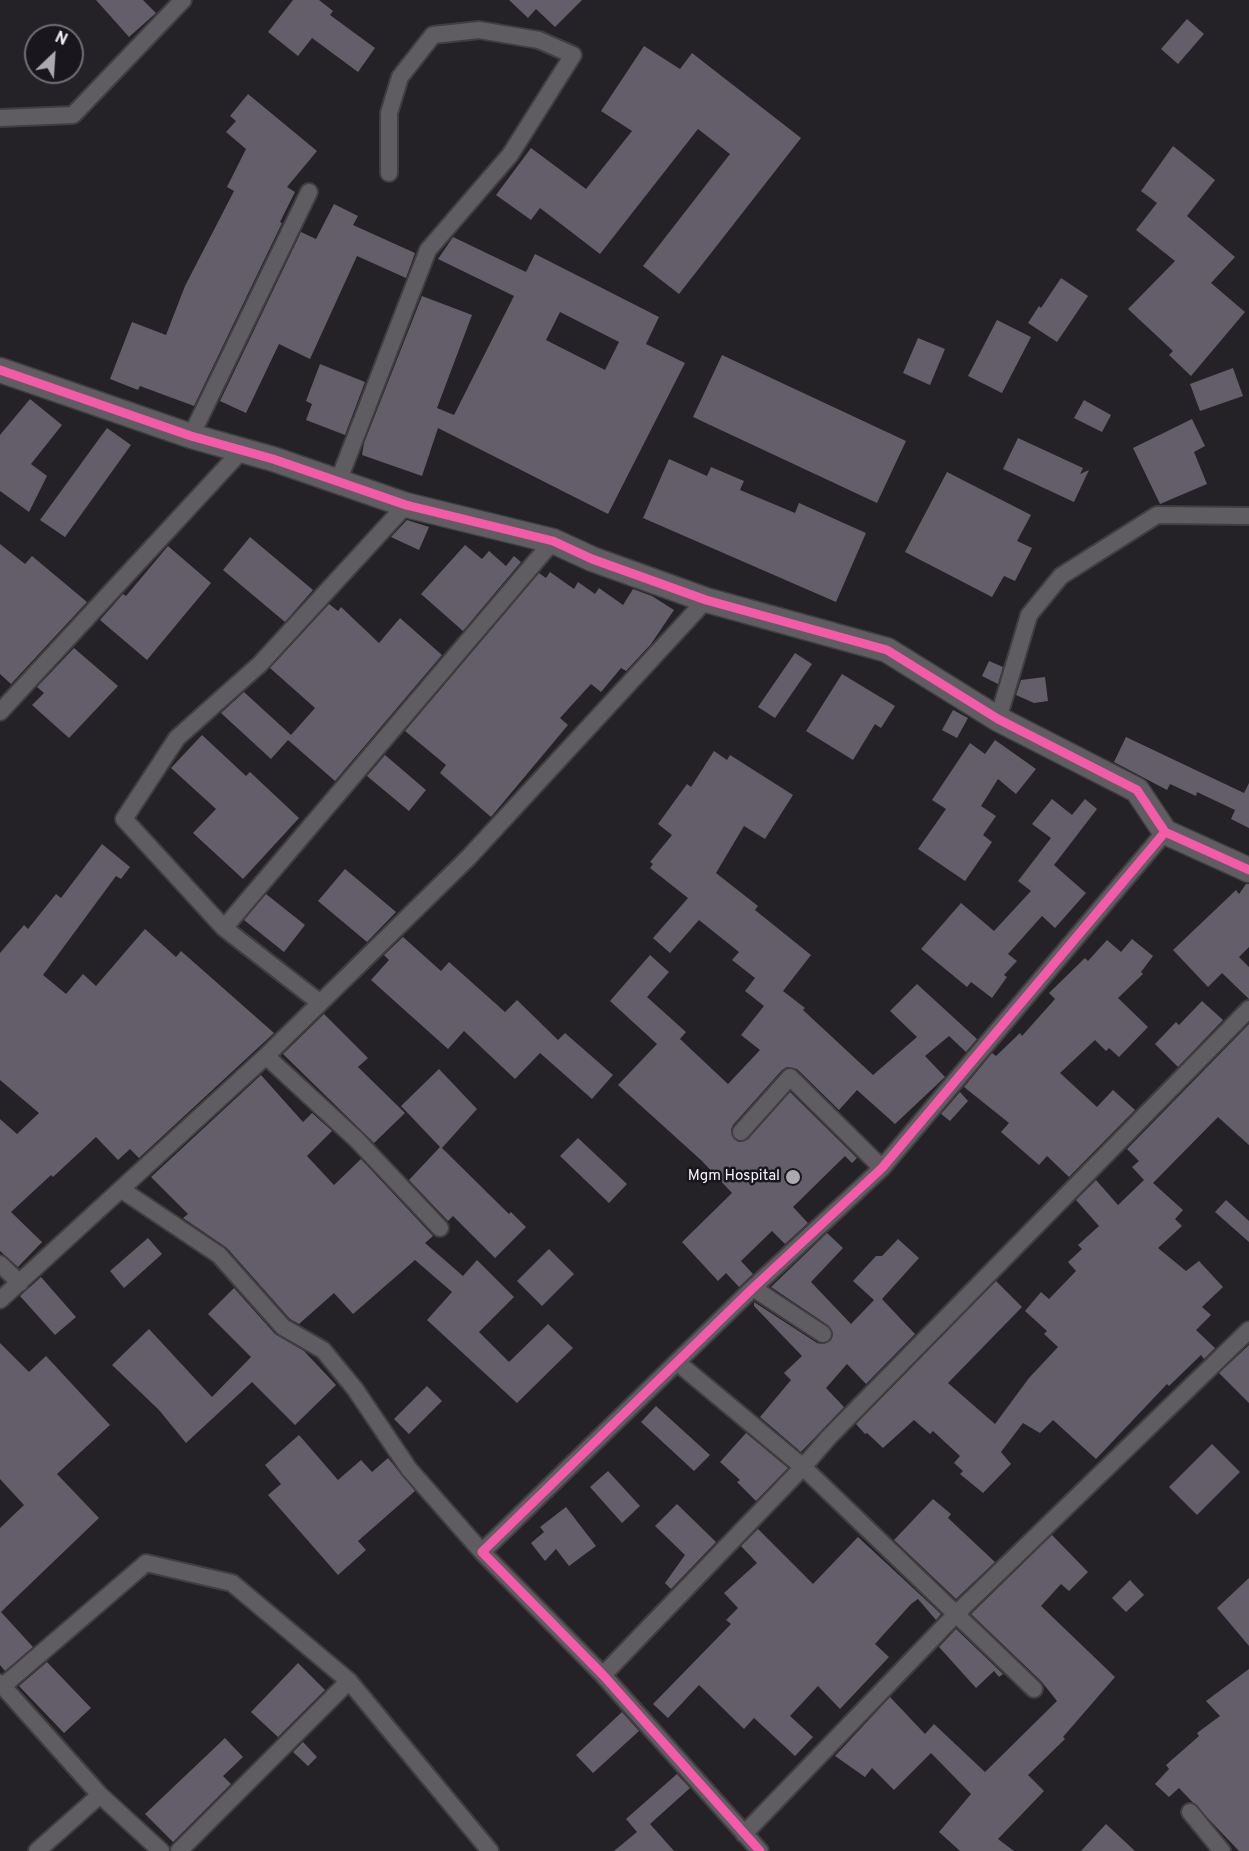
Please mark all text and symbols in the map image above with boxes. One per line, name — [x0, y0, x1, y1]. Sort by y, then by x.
north arrow — [24, 24, 84, 84]
text: N — [51, 28, 70, 51]
place label: Mgm Hospital — [688, 1168, 780, 1186]
marker: Mgm Hospital — [784, 1168, 802, 1186]

